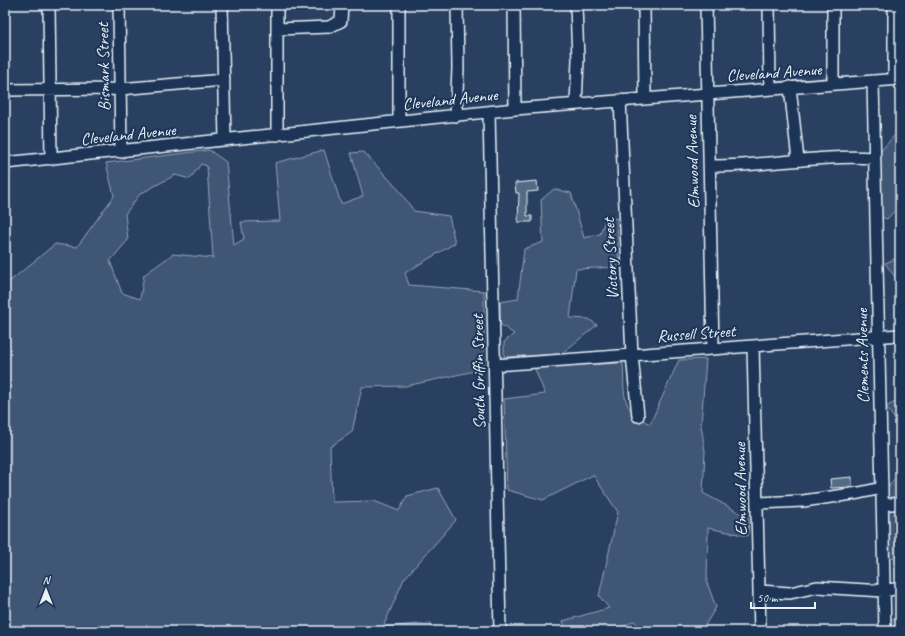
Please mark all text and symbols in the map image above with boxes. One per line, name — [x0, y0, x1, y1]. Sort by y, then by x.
street label: Bismark Street — [92, 20, 115, 111]
street label: Cleveland Avenue — [726, 59, 824, 86]
street label: Cleveland Avenue — [402, 84, 500, 115]
street label: Elmwood Avenue — [680, 114, 705, 209]
street label: Cleveland Avenue — [80, 119, 178, 150]
street label: Victory Street — [598, 215, 623, 300]
street label: Clements Avenue — [851, 307, 874, 404]
street label: South Griffin Street — [467, 312, 490, 430]
street label: Russell Street — [656, 320, 738, 347]
street label: Elmwood Avenue — [729, 441, 752, 536]
north arrow — [26, 570, 66, 610]
text: N — [43, 573, 52, 587]
scale bar — [751, 584, 815, 610]
text: 50 m — [757, 590, 779, 606]

